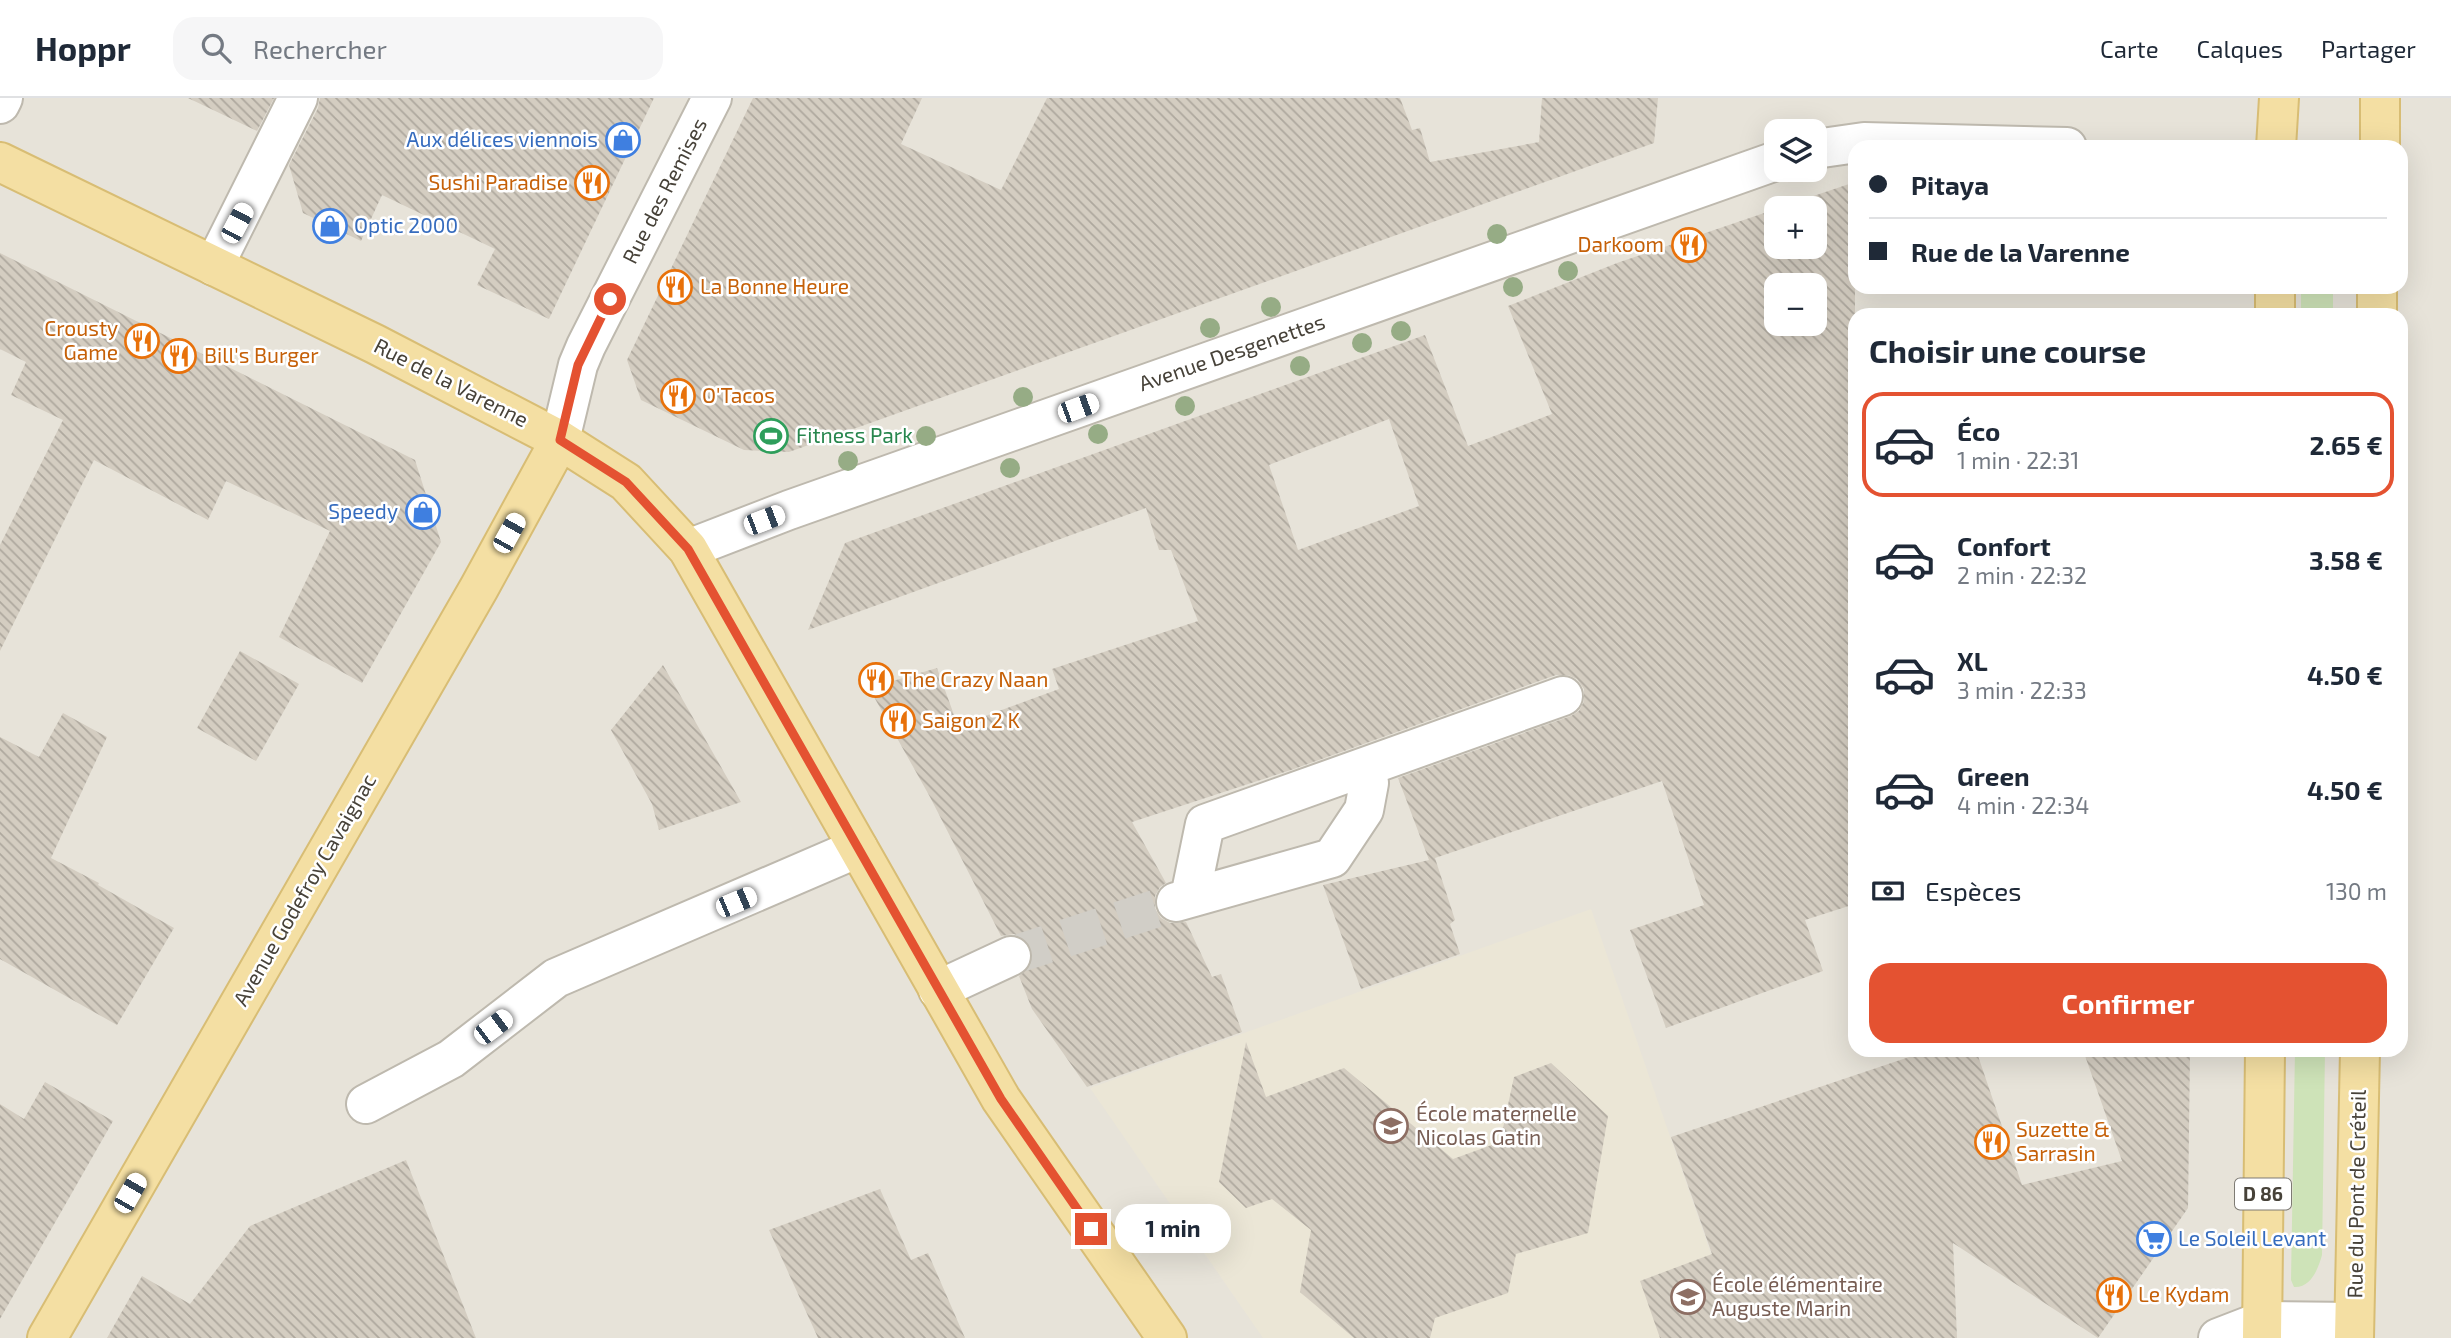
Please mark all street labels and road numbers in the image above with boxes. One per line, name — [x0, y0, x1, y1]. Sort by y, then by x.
street label: Rue des Remises — [616, 113, 711, 267]
street label: Avenue Desgenettes — [1135, 308, 1328, 395]
street label: Rue de la Varenne — [370, 332, 533, 431]
street label: Avenue Godefroy Cavaignac — [227, 769, 380, 1010]
street label: Rue du Pont de Créteil — [2341, 1089, 2370, 1299]
road number: D 86 — [2235, 1178, 2291, 1210]

